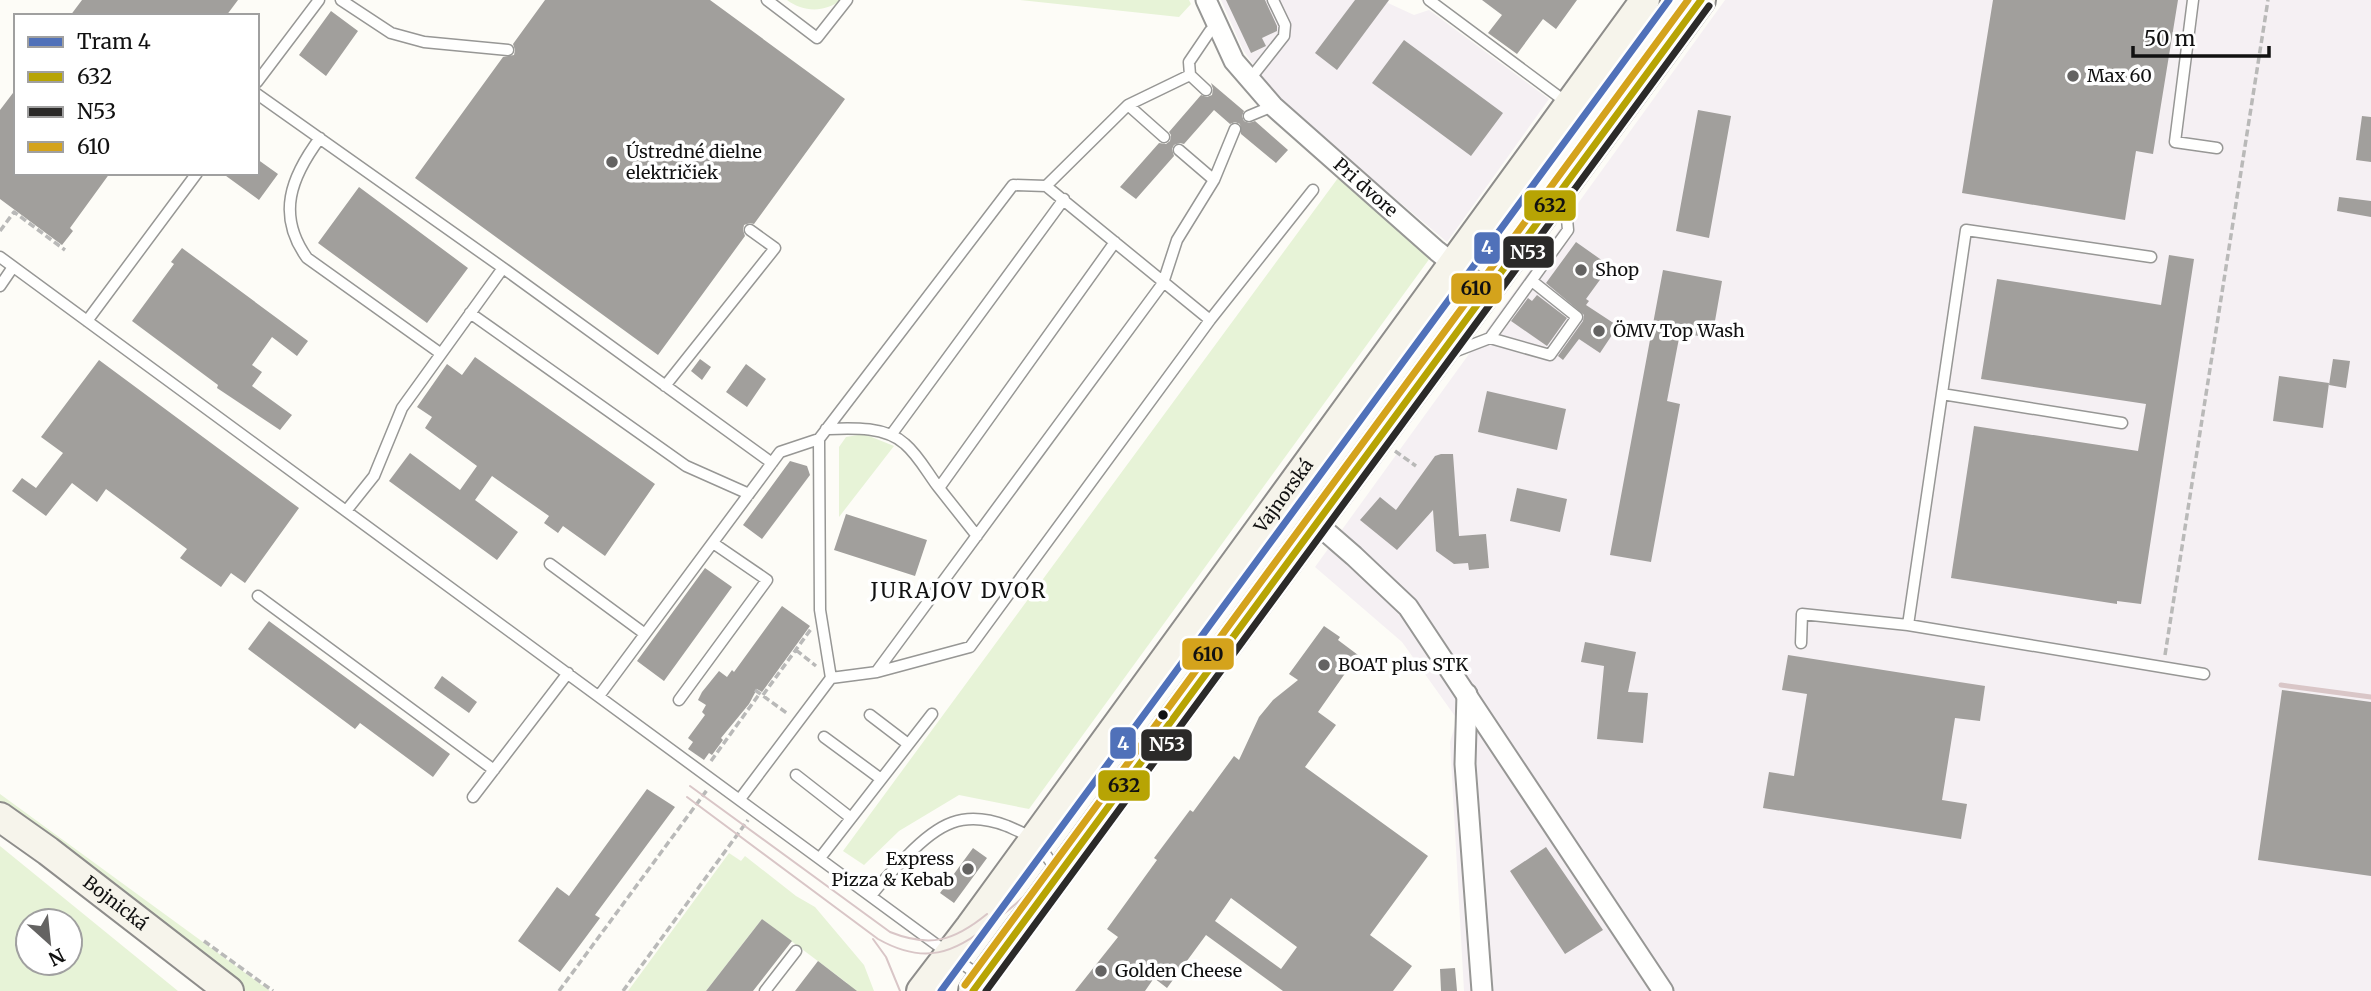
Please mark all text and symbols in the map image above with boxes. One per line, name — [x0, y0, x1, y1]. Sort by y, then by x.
legend — [14, 14, 259, 175]
scale bar — [2133, 14, 2270, 58]
text: 50 m — [2144, 25, 2195, 52]
text: Tram 4 — [77, 28, 151, 55]
text: 632 — [77, 63, 112, 90]
place label: Max 60 — [2087, 64, 2152, 87]
marker: Max 60 — [2065, 68, 2081, 84]
text: N53 — [77, 98, 116, 125]
text: 610 — [77, 133, 110, 160]
place label: Ústredné dielne električiek — [626, 140, 762, 184]
street label: Pri dvore — [1329, 153, 1403, 222]
marker: Ústredné dielne električiek — [604, 154, 620, 170]
line badge: 632 — [1523, 189, 1577, 222]
text: 632 — [1534, 193, 1566, 217]
line badge: 4 — [1473, 231, 1501, 265]
text: 4 — [1481, 235, 1493, 259]
line badge: N53 — [1502, 235, 1555, 269]
text: N53 — [1510, 240, 1546, 264]
place label: Shop — [1595, 258, 1639, 281]
marker: Shop — [1573, 262, 1589, 278]
line badge: 610 — [1450, 272, 1503, 305]
text: 610 — [1460, 276, 1492, 300]
place label: ÖMV Top Wash — [1613, 319, 1745, 342]
marker: ÖMV Top Wash — [1591, 323, 1607, 339]
street label: Vajnorská — [1248, 454, 1318, 538]
district label: JURAJOV DVOR — [870, 577, 1047, 604]
line badge: 610 — [1181, 637, 1235, 671]
text: 610 — [1192, 642, 1224, 666]
place label: BOAT plus STK — [1338, 653, 1468, 676]
marker: BOAT plus STK — [1316, 657, 1332, 673]
unlabelled marker — [1156, 708, 1170, 722]
line badge: 4 — [1109, 726, 1137, 760]
line badge: N53 — [1140, 728, 1193, 762]
text: 4 — [1117, 731, 1129, 755]
text: N53 — [1149, 732, 1185, 756]
line badge: 632 — [1097, 769, 1151, 802]
text: 632 — [1108, 773, 1140, 797]
place label: Express Pizza & Kebab — [832, 847, 954, 891]
marker: Express Pizza & Kebab — [960, 861, 976, 877]
street label: Bojnická — [79, 870, 153, 935]
north arrow — [14, 907, 84, 977]
text: N — [45, 943, 69, 971]
place label: Golden Cheese — [1115, 959, 1242, 982]
marker: Golden Cheese — [1093, 963, 1109, 979]

